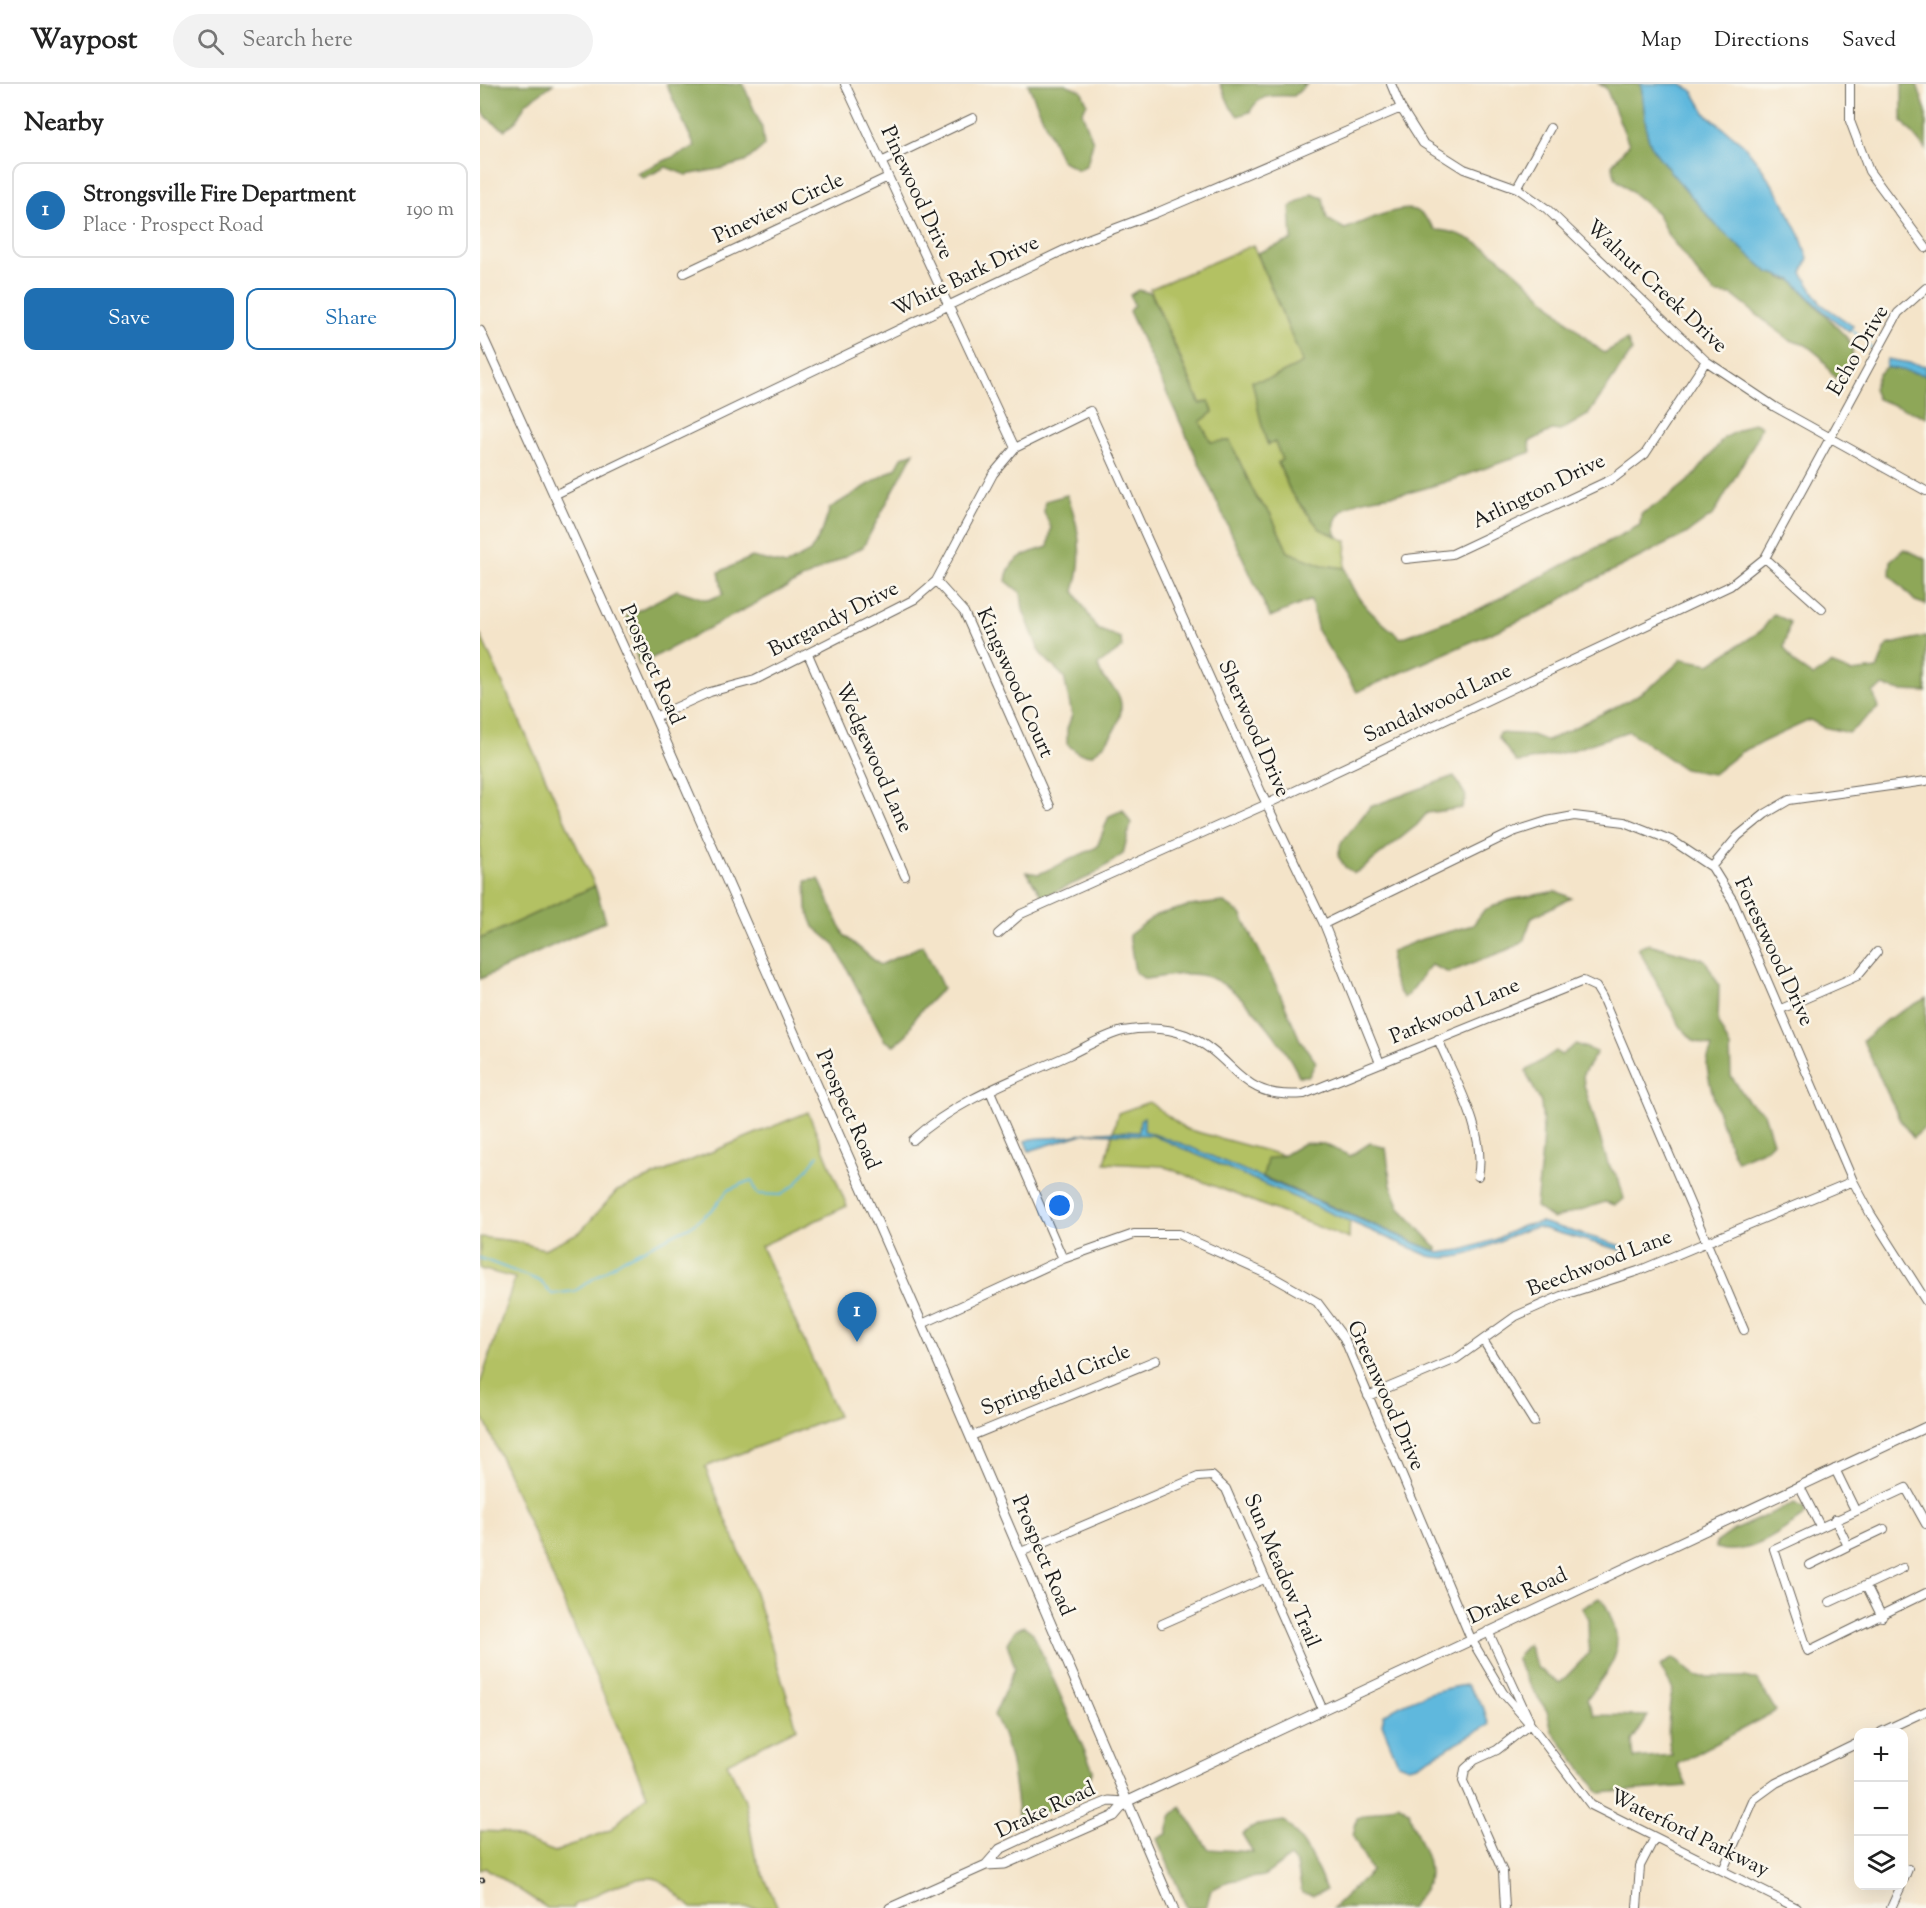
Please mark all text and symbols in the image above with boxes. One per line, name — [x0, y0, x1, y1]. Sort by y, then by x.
search box — [173, 14, 593, 68]
text: Waypost — [30, 21, 137, 61]
icon: search — [194, 25, 227, 58]
text: Search here — [242, 25, 353, 57]
text: Map — [1641, 26, 1681, 56]
text: Directions — [1714, 26, 1809, 56]
text: Saved — [1842, 26, 1896, 56]
text: Nearby — [24, 105, 104, 142]
street label: Pinewood Drive — [872, 121, 960, 265]
street label: Pineview Circle — [709, 166, 849, 252]
text: Strongsville Fire Department — [83, 180, 356, 212]
text: 1 — [42, 196, 49, 225]
text: 190 m — [406, 196, 454, 225]
text: Place · Prospect Road — [83, 212, 263, 241]
street label: Walnut Creek Drive — [1578, 213, 1734, 361]
street label: White Bark Drive — [888, 228, 1044, 326]
button: Save — [24, 288, 234, 350]
button: Share — [246, 288, 456, 350]
street label: Echo Drive — [1821, 300, 1897, 402]
street label: Arlington Drive — [1467, 447, 1611, 537]
street label: Burgandy Drive — [764, 574, 904, 666]
street label: Prospect Road — [611, 600, 691, 730]
street label: Kingswood Court — [968, 603, 1060, 763]
street label: Sherwood Drive — [1209, 656, 1297, 802]
street label: Sandalwood Lane — [1359, 657, 1517, 751]
street label: Wedgewood Lane — [827, 678, 919, 838]
street label: Forestwood Drive — [1725, 873, 1821, 1031]
street label: Parkwood Lane — [1385, 971, 1525, 1053]
street label: Prospect Road — [807, 1045, 887, 1175]
your location — [1045, 1191, 1074, 1220]
street label: Beechwood Lane — [1523, 1223, 1677, 1305]
pin: 1 — [838, 1292, 877, 1342]
street label: Greenwood Drive — [1338, 1316, 1432, 1476]
street label: Springfield Circle — [977, 1337, 1135, 1425]
street label: Sun Meadow Trail — [1235, 1489, 1327, 1653]
street label: Prospect Road — [1003, 1491, 1081, 1621]
street label: Drake Road — [1463, 1561, 1573, 1633]
map controls — [1854, 1728, 1908, 1890]
button: + — [1854, 1728, 1908, 1782]
street label: Drake Road — [991, 1775, 1101, 1847]
street label: Waterford Parkway — [1604, 1782, 1774, 1886]
button: − — [1854, 1782, 1908, 1836]
button: layers — [1854, 1836, 1908, 1890]

